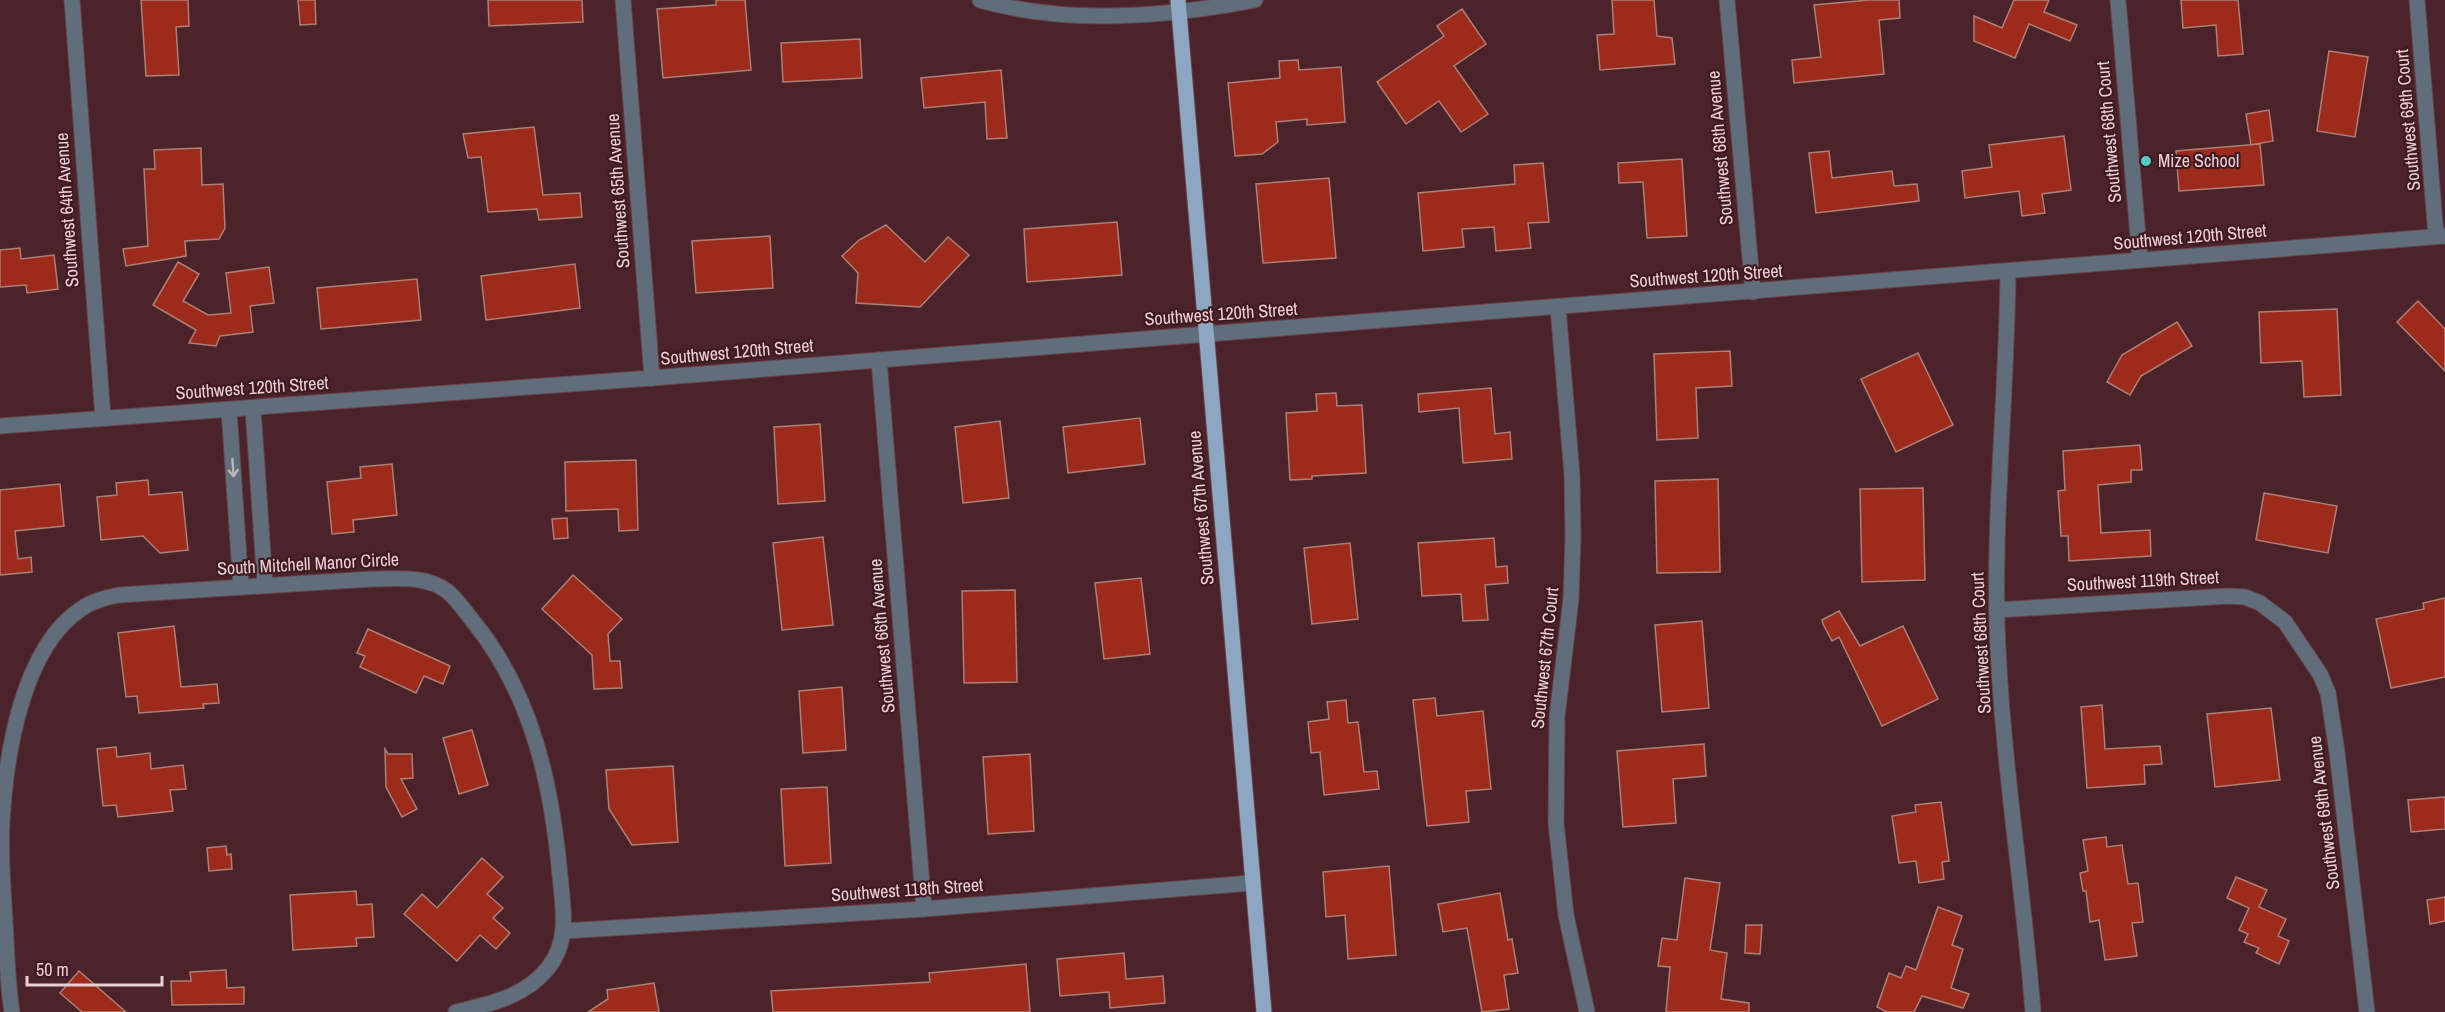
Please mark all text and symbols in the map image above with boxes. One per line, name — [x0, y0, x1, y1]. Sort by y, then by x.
street label: Southwest 69th Court — [2389, 48, 2426, 192]
street label: Southwest 68th Court — [2090, 60, 2127, 204]
street label: Southwest 68th Avenue — [1700, 70, 1739, 226]
street label: Southwest 65th Avenue — [600, 113, 635, 269]
street label: Southwest 64th Avenue — [49, 132, 84, 288]
place label: Mize School — [2158, 148, 2239, 173]
marker: Mize School — [2139, 154, 2153, 168]
street label: Southwest 120th Street — [2112, 217, 2267, 256]
street label: Southwest 120th Street — [1629, 258, 1783, 293]
street label: Southwest 120th Street — [1144, 296, 1298, 331]
street label: Southwest 120th Street — [659, 332, 814, 371]
street label: Southwest 120th Street — [175, 370, 329, 405]
street label: Southwest 67th Avenue — [1181, 430, 1220, 586]
one-way arrow — [227, 457, 238, 477]
street label: South Mitchell Manor Circle — [216, 546, 400, 581]
street label: Southwest 66th Avenue — [862, 558, 901, 714]
street label: Southwest 119th Street — [2066, 564, 2220, 597]
street label: Southwest 68th Court — [1964, 571, 1997, 715]
street label: Southwest 67th Court — [1525, 586, 1564, 730]
street label: Southwest 69th Avenue — [2302, 735, 2345, 891]
street label: Southwest 118th Street — [830, 872, 984, 907]
scale bar — [27, 949, 162, 987]
text: 50 m — [36, 957, 69, 982]

